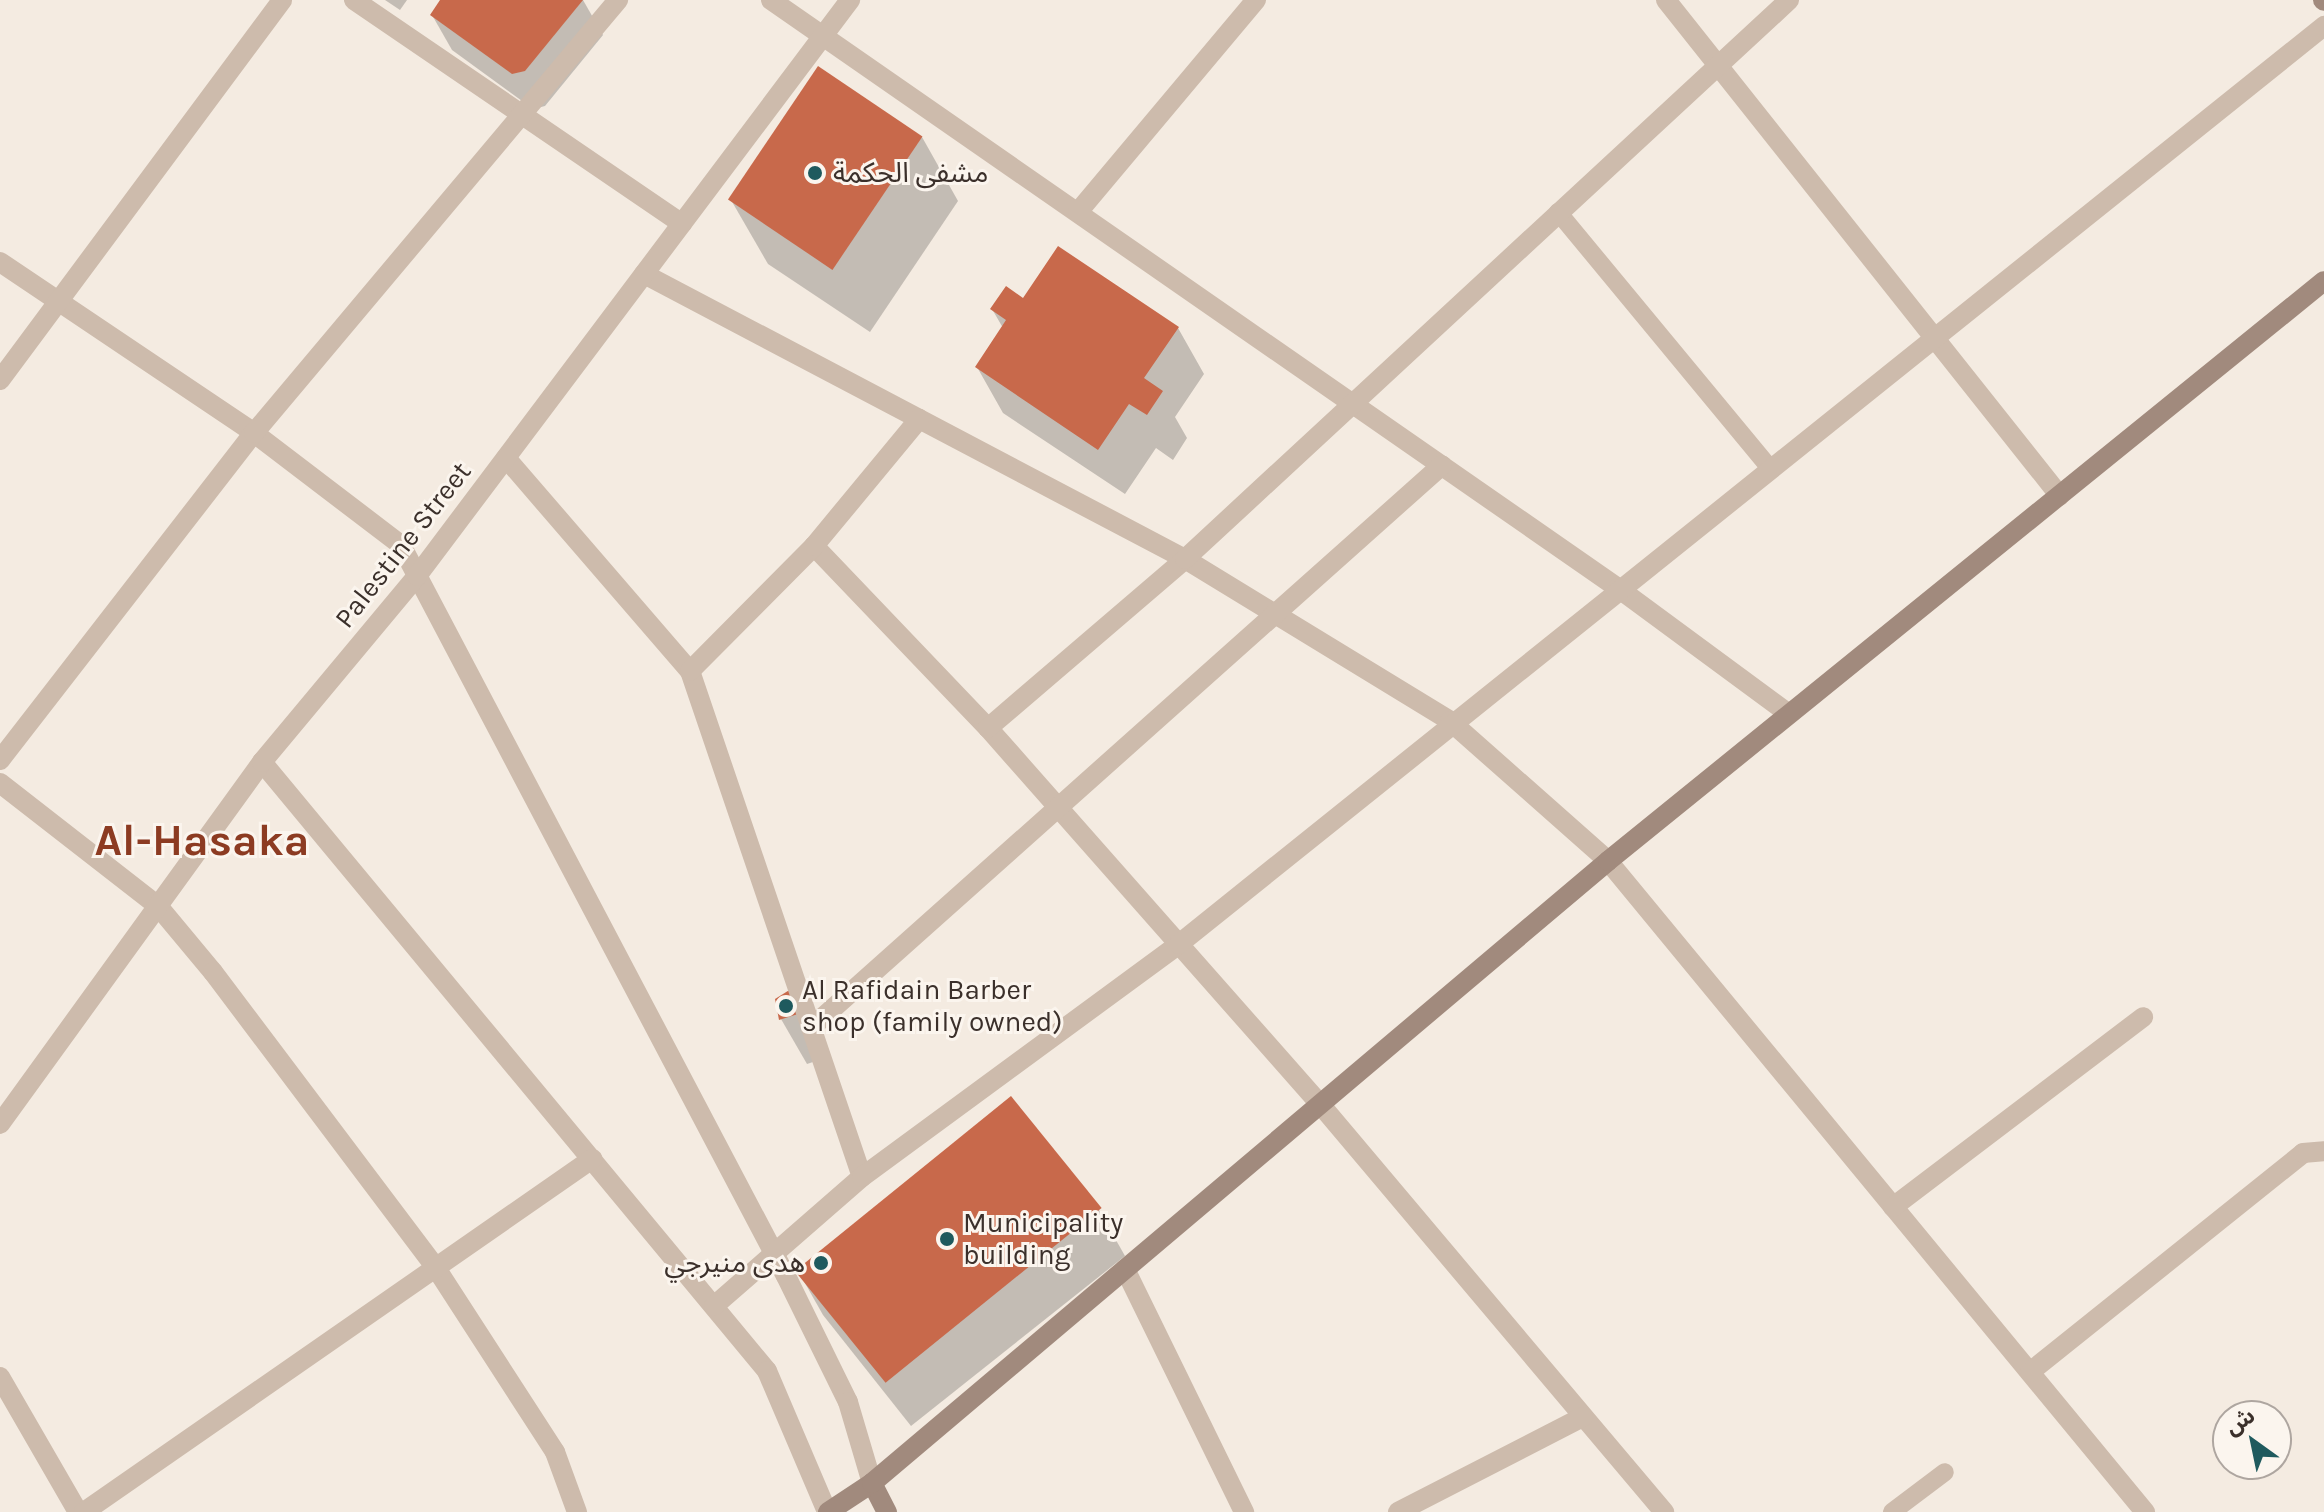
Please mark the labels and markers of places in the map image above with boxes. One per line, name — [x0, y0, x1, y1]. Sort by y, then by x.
place label: مشفى الحكمة — [833, 156, 988, 190]
marker: مشفى الحكمة — [804, 162, 826, 184]
place label: Al Rafidain Barber shop (family owned) — [802, 973, 1062, 1039]
marker: Al Rafidain Barber shop (family owned) — [777, 997, 795, 1015]
place label: Municipality building — [963, 1206, 1123, 1272]
marker: Municipality building — [938, 1230, 956, 1248]
place label: هدى منيرجي — [664, 1246, 805, 1280]
marker: هدى منيرجي — [812, 1254, 830, 1272]

